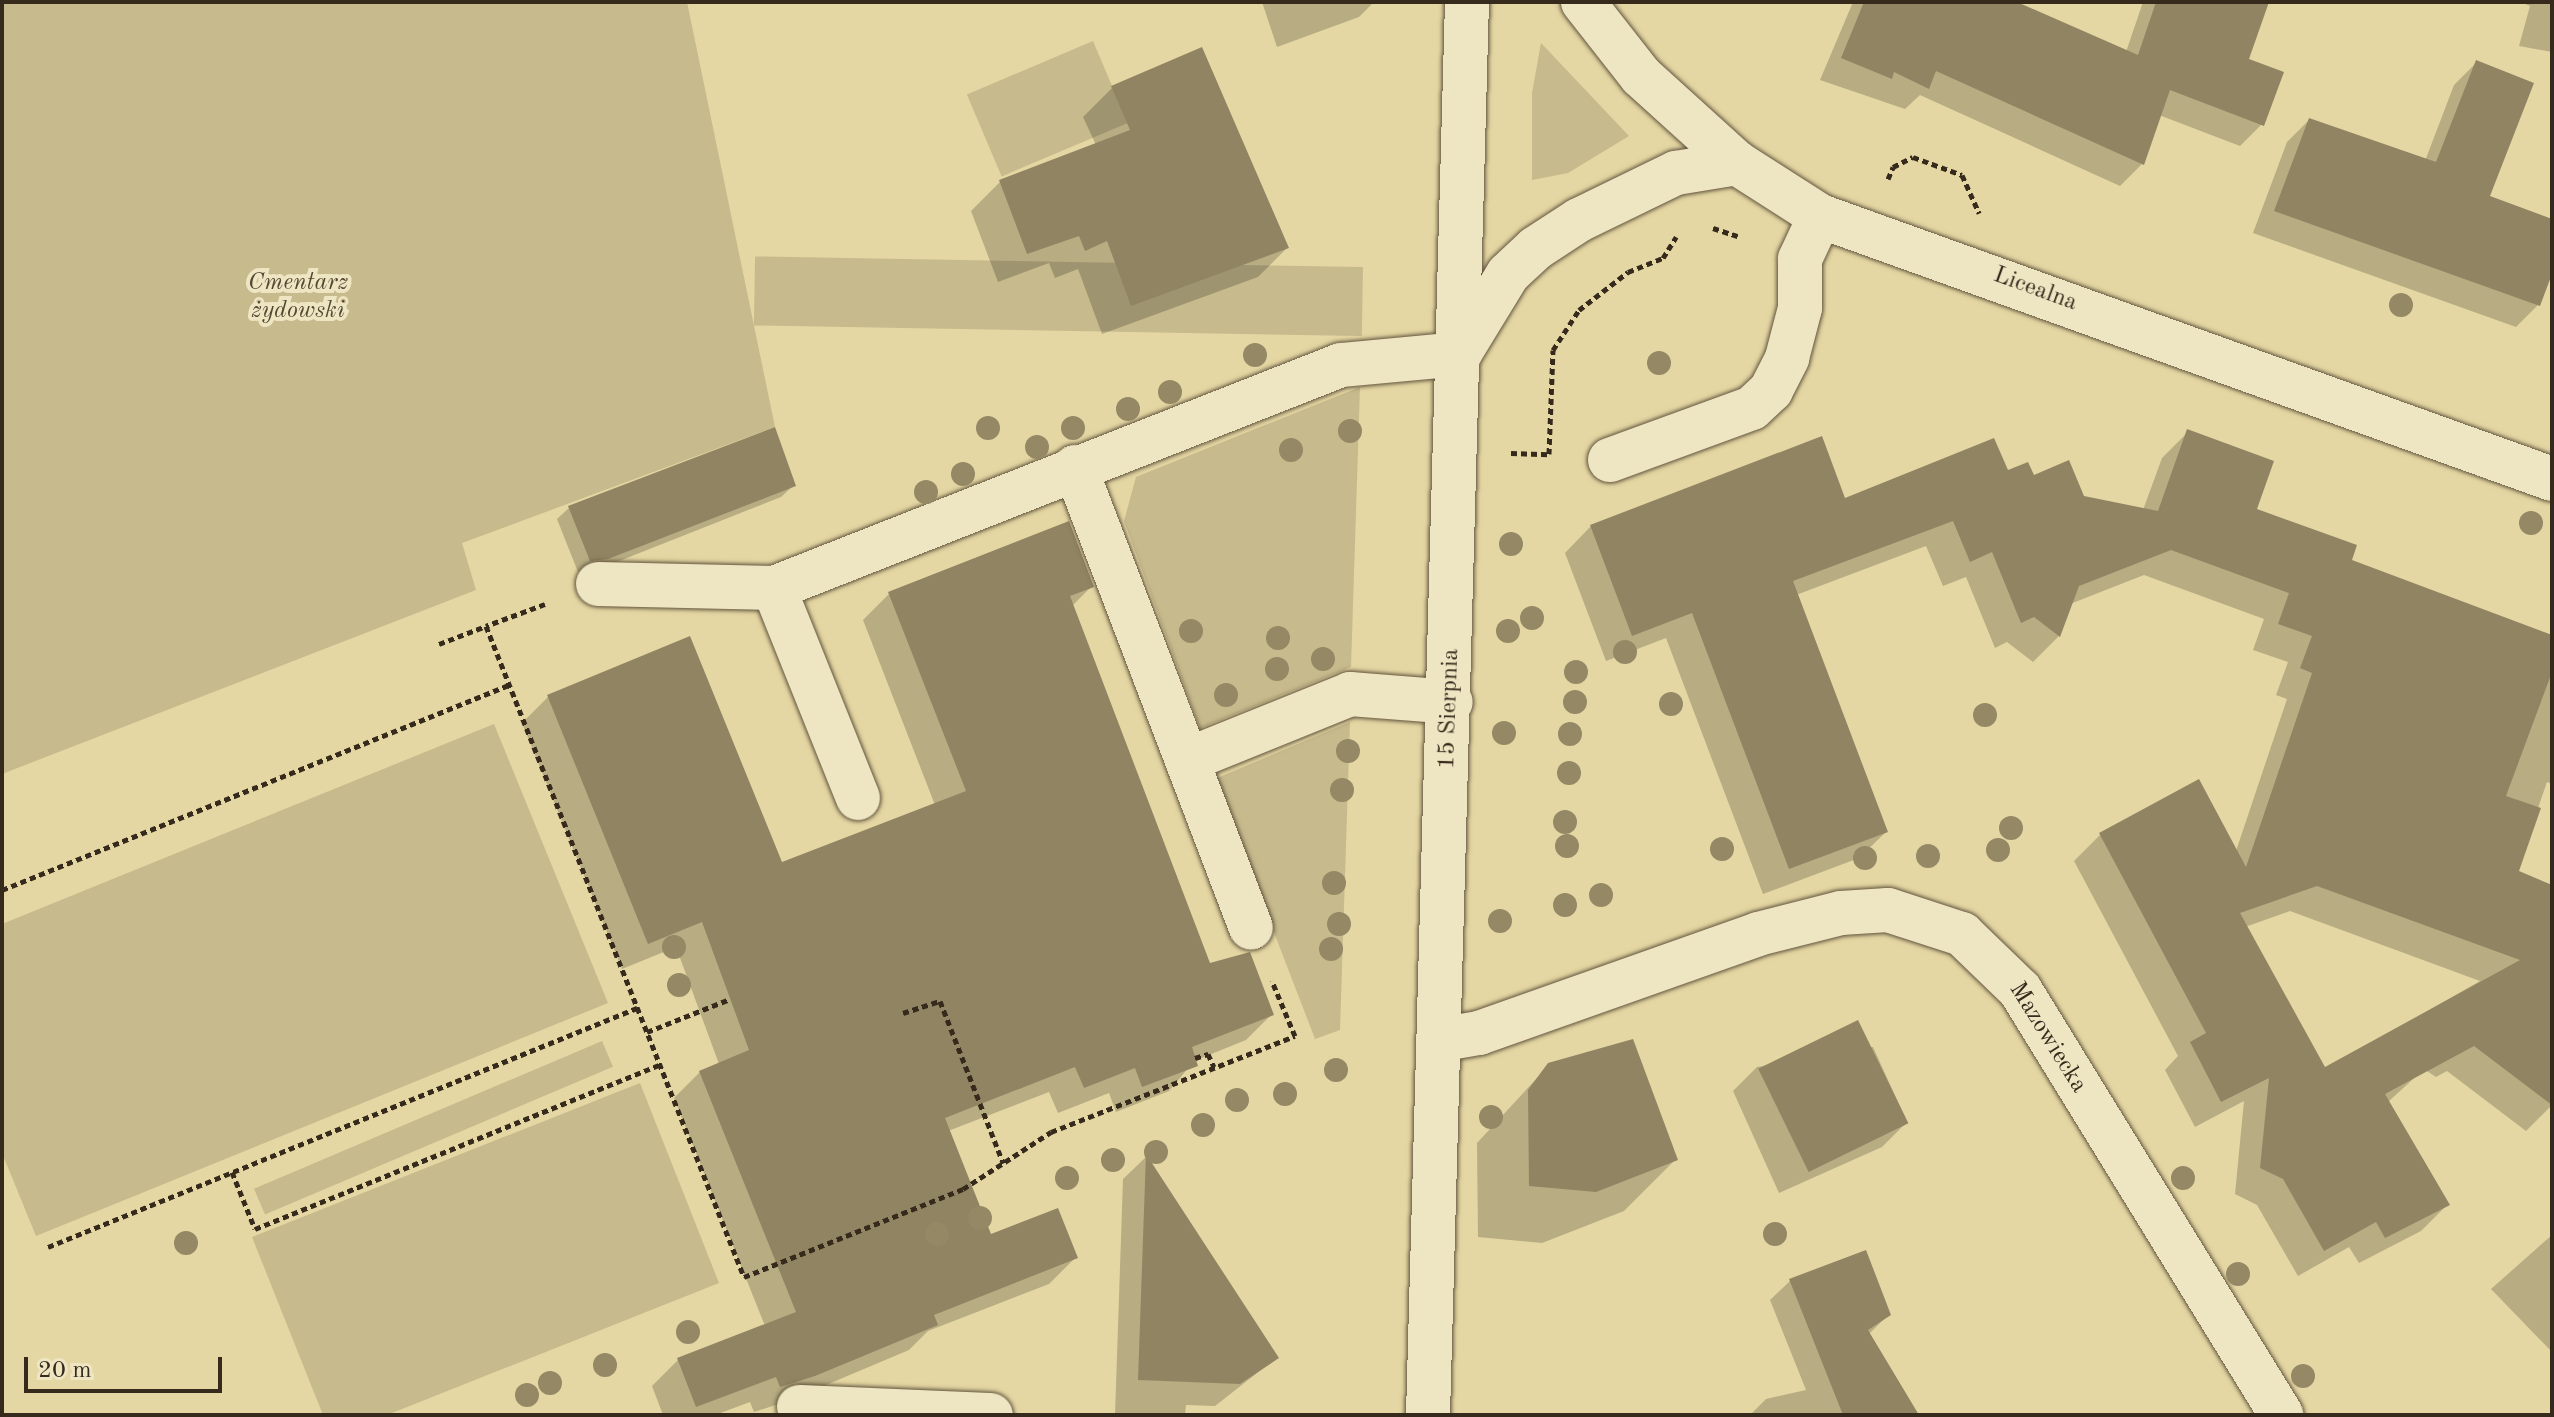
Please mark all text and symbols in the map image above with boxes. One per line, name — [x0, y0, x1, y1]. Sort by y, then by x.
street label: Licealna — [1989, 262, 2081, 318]
park label: Cmentarz żydowski — [248, 270, 348, 326]
street label: 15 Sierpnia — [1434, 648, 1466, 770]
street label: Mazowiecka — [2002, 977, 2092, 1099]
scale bar — [28, 1341, 226, 1391]
text: 20 m — [38, 1359, 92, 1383]

